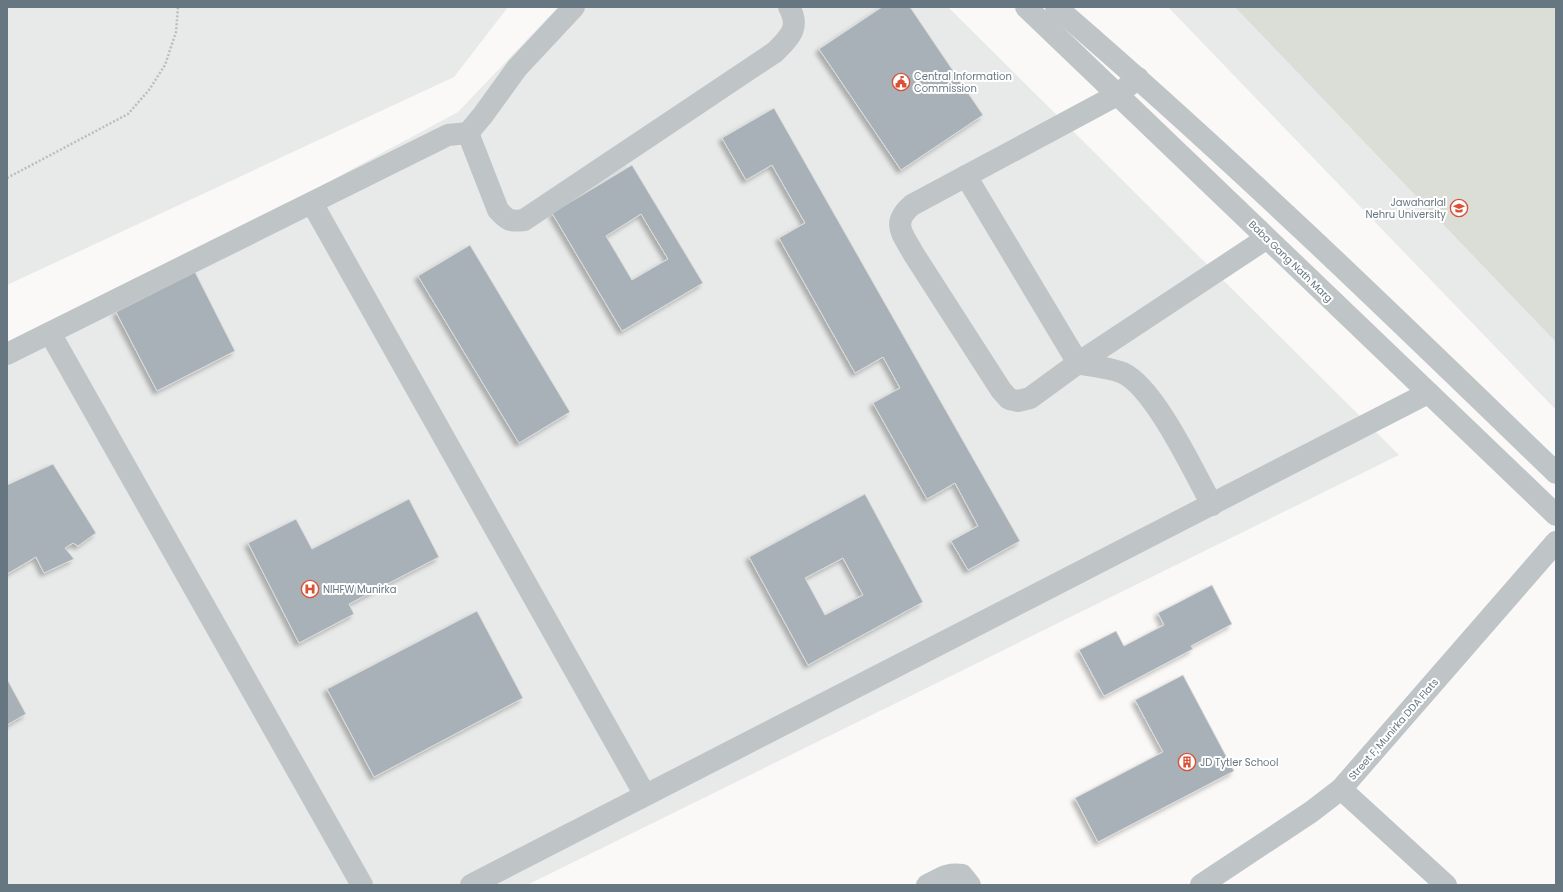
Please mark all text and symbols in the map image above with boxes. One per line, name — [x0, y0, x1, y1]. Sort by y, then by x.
place label: Central Information Commission — [914, 69, 1012, 96]
public building icon: Central Information Commission — [891, 72, 911, 92]
place label: Jawaharlal Nehru University — [1365, 195, 1446, 222]
school or university icon: Jawaharlal Nehru University — [1449, 198, 1469, 218]
street label: Baba Gang Nath Marg — [1245, 217, 1336, 306]
hospital icon: NIHFW Munirka — [300, 579, 320, 599]
place label: NIHFW Munirka — [323, 582, 396, 597]
street label: Street F, Munirka DDA Flats — [1345, 675, 1442, 783]
building icon: JD Tytler School — [1177, 752, 1197, 772]
place label: JD Tytler School — [1200, 755, 1278, 770]

